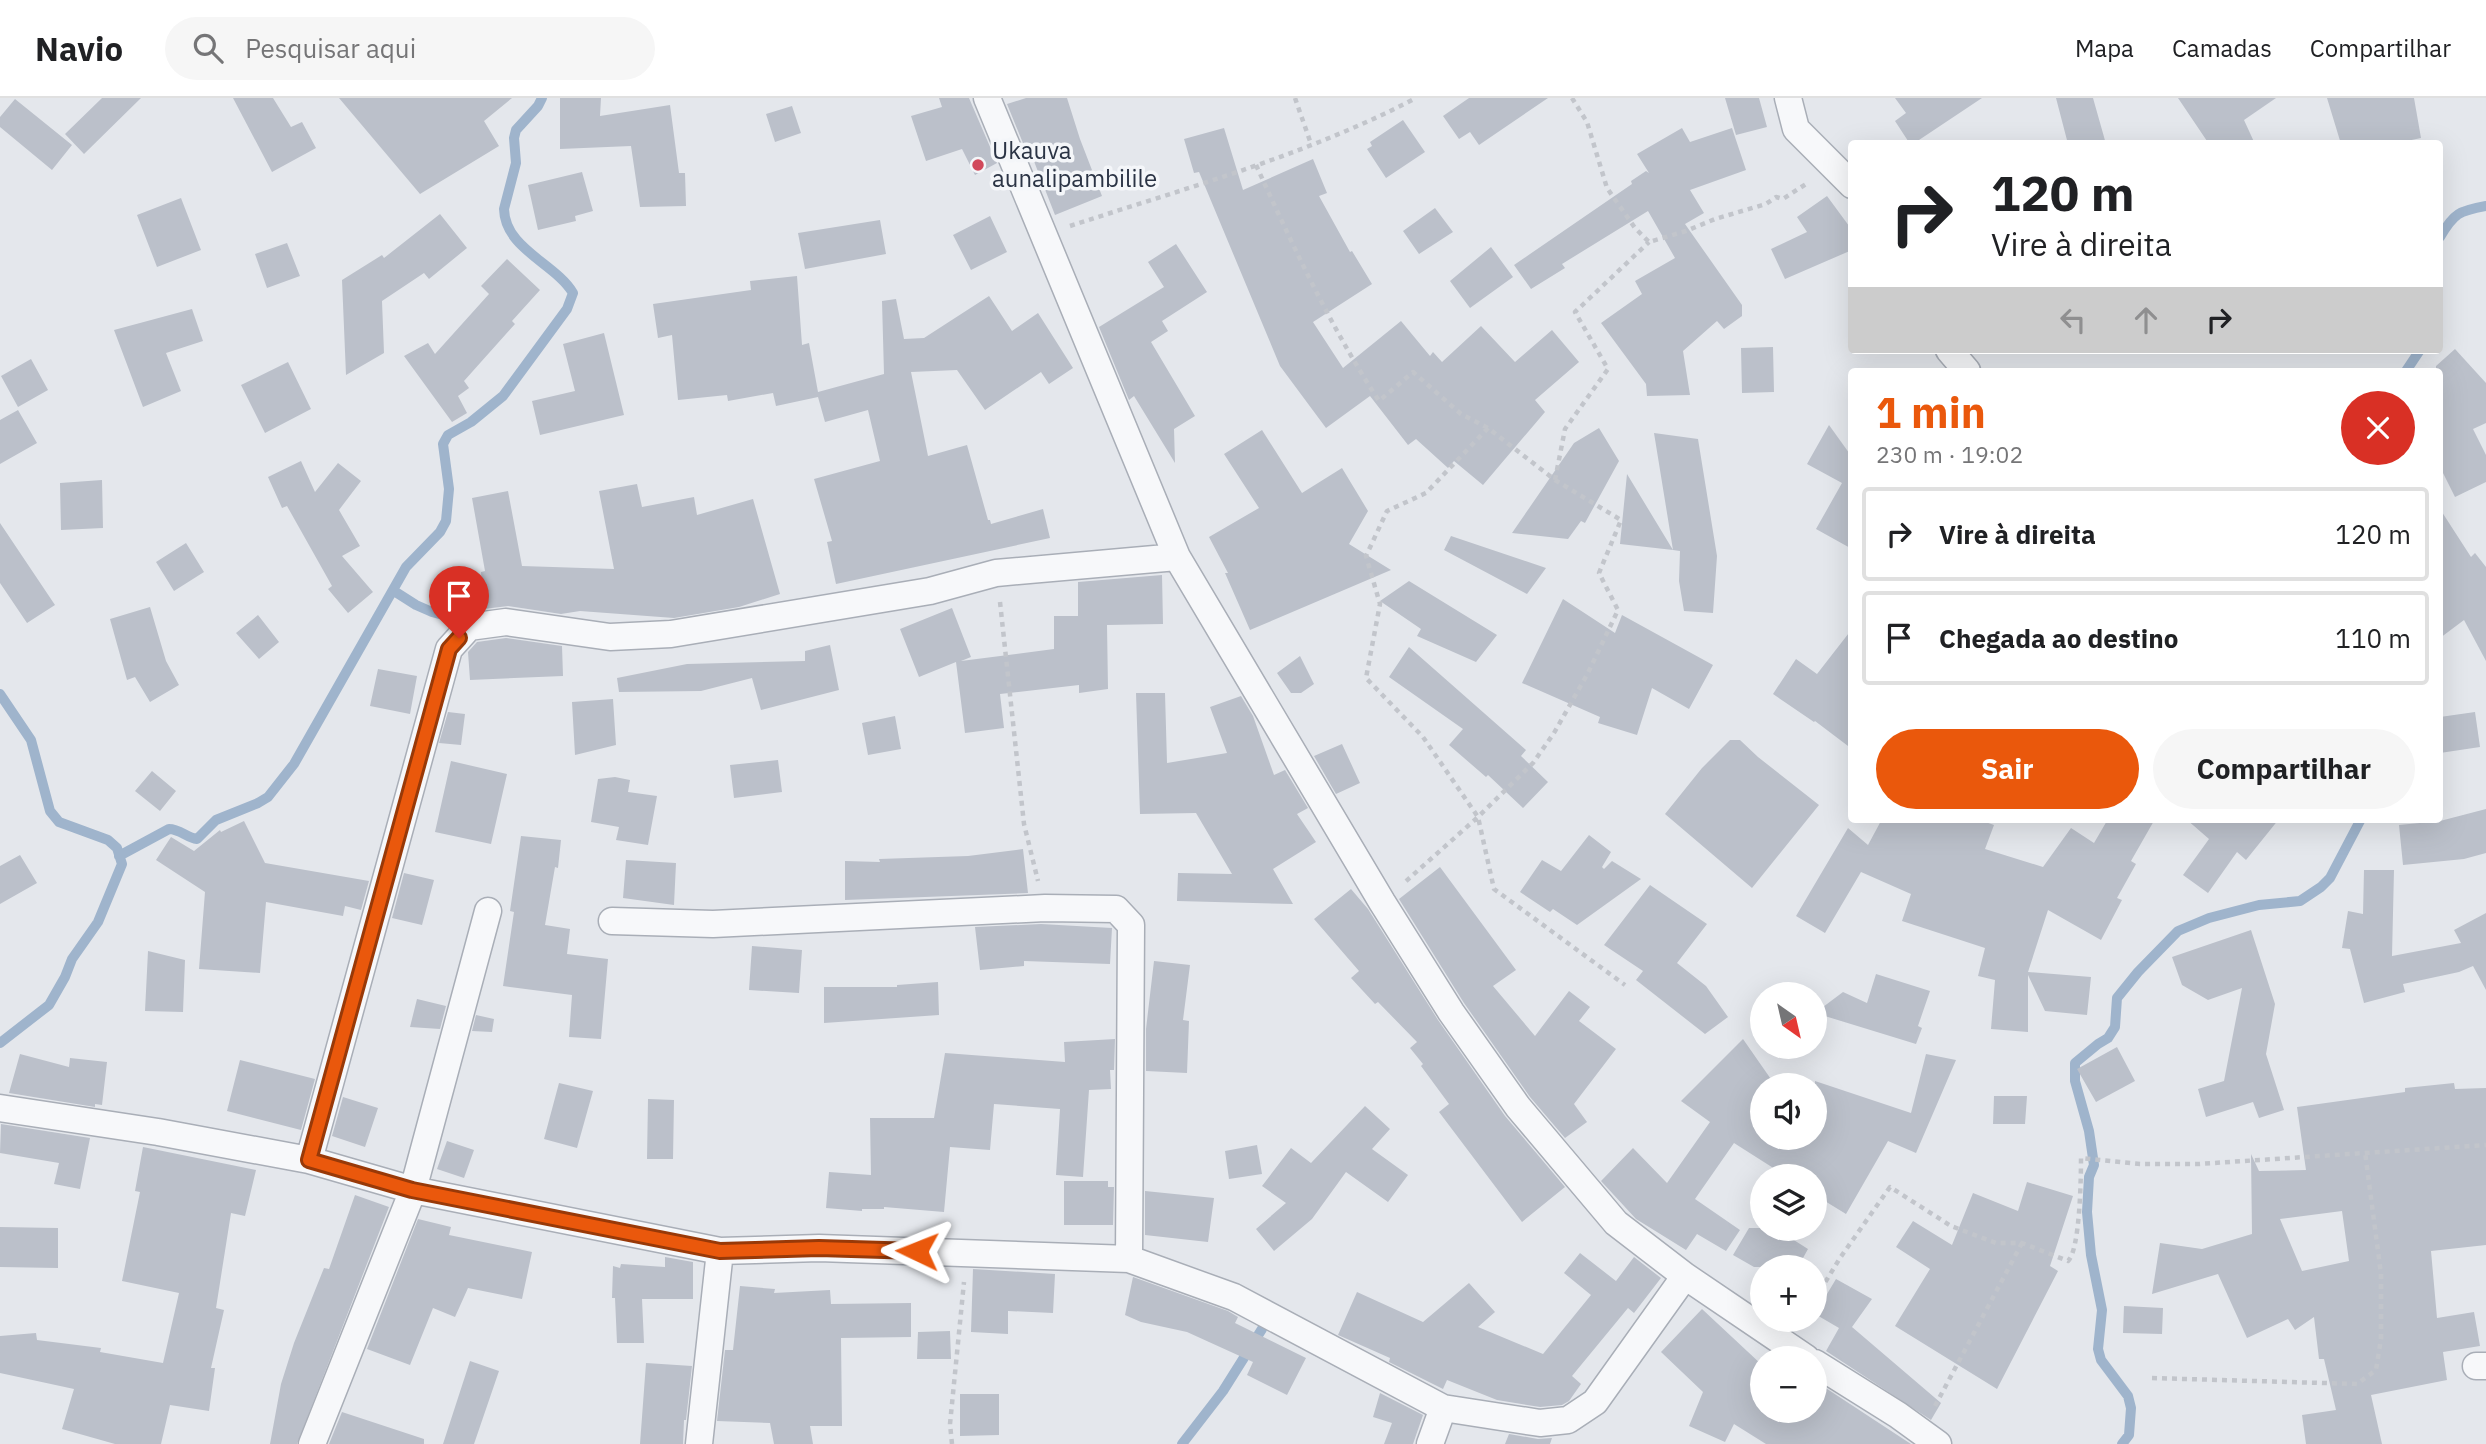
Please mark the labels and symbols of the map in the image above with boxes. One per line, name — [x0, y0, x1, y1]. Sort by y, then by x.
place label: Ukauva aunalipambilile — [992, 134, 1157, 194]
marker: Ukauva aunalipambilile — [970, 157, 986, 173]
pin — [429, 566, 489, 638]
north arrow — [1750, 982, 1827, 1059]
position arrow — [880, 1214, 954, 1288]

